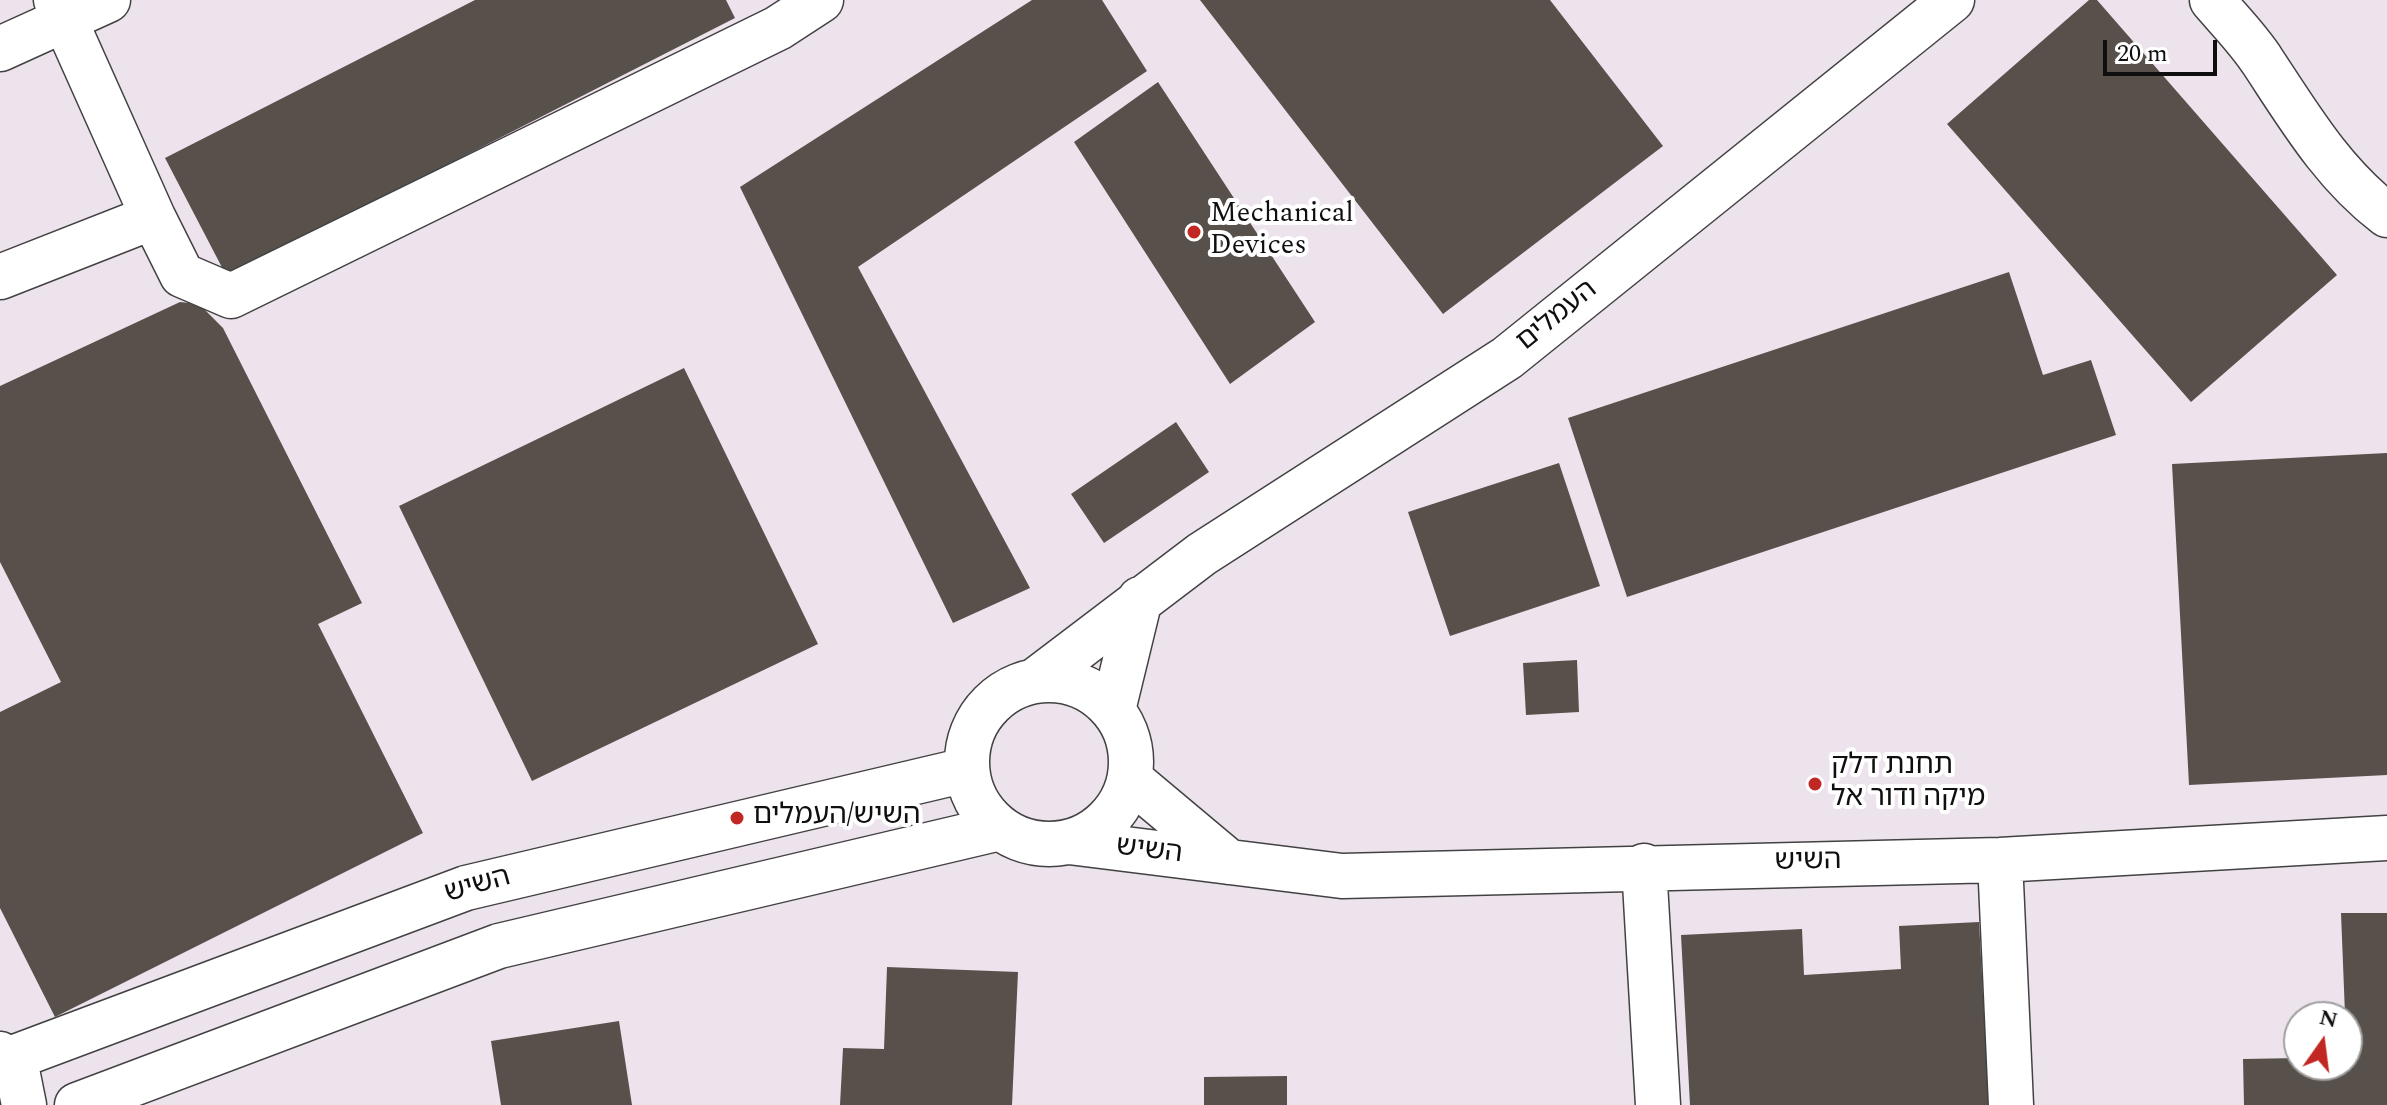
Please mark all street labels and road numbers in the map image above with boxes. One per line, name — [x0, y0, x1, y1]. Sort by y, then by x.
street label: העמלים — [1511, 274, 1605, 360]
street label: השיש — [1114, 831, 1184, 873]
street label: השיש — [1774, 846, 1842, 880]
street label: השיש — [441, 862, 515, 912]

